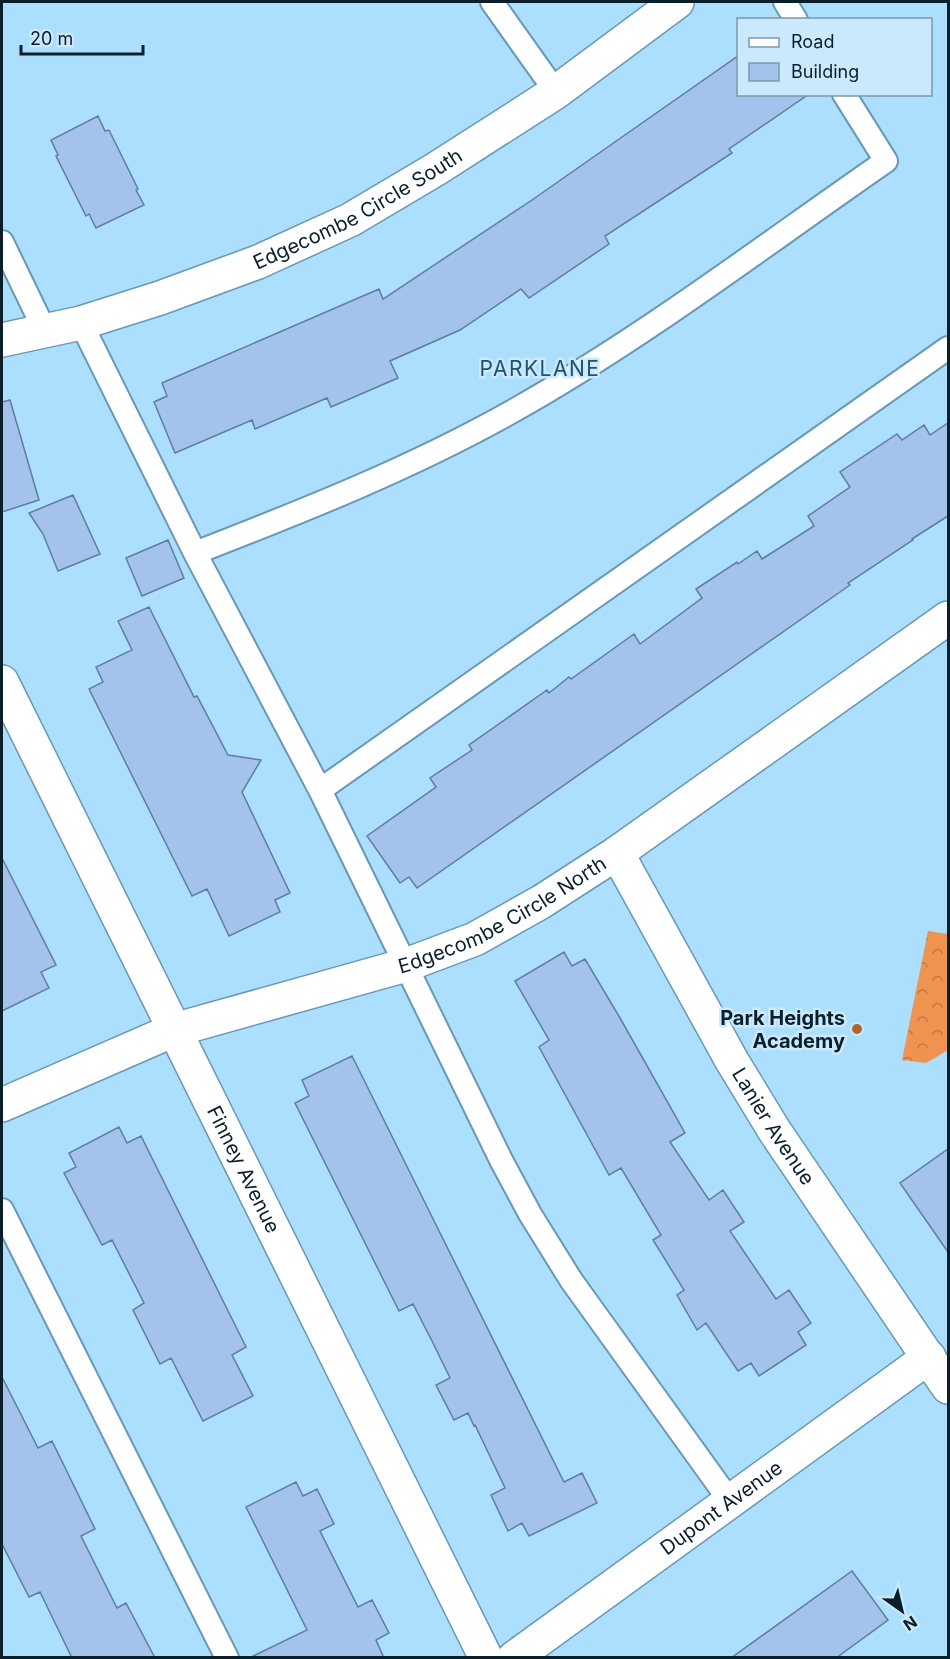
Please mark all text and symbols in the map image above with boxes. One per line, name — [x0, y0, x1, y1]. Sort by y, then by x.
scale bar — [21, 18, 142, 56]
legend — [737, 18, 932, 96]
text: 20 m — [30, 28, 73, 49]
text: Road — [791, 31, 834, 52]
text: Building — [791, 61, 859, 82]
street label: Edgecombe Circle South — [249, 143, 467, 275]
district label: PARKLANE — [480, 356, 600, 381]
street label: Edgecombe Circle North — [395, 851, 611, 979]
place label: Park Heights Academy — [720, 1006, 845, 1053]
marker: Park Heights Academy — [850, 1022, 864, 1036]
street label: Lanier Avenue — [727, 1063, 820, 1189]
street label: Finney Avenue — [202, 1102, 285, 1237]
street label: Dupont Avenue — [656, 1455, 787, 1560]
north arrow — [872, 1581, 932, 1641]
text: N — [900, 1612, 921, 1635]

